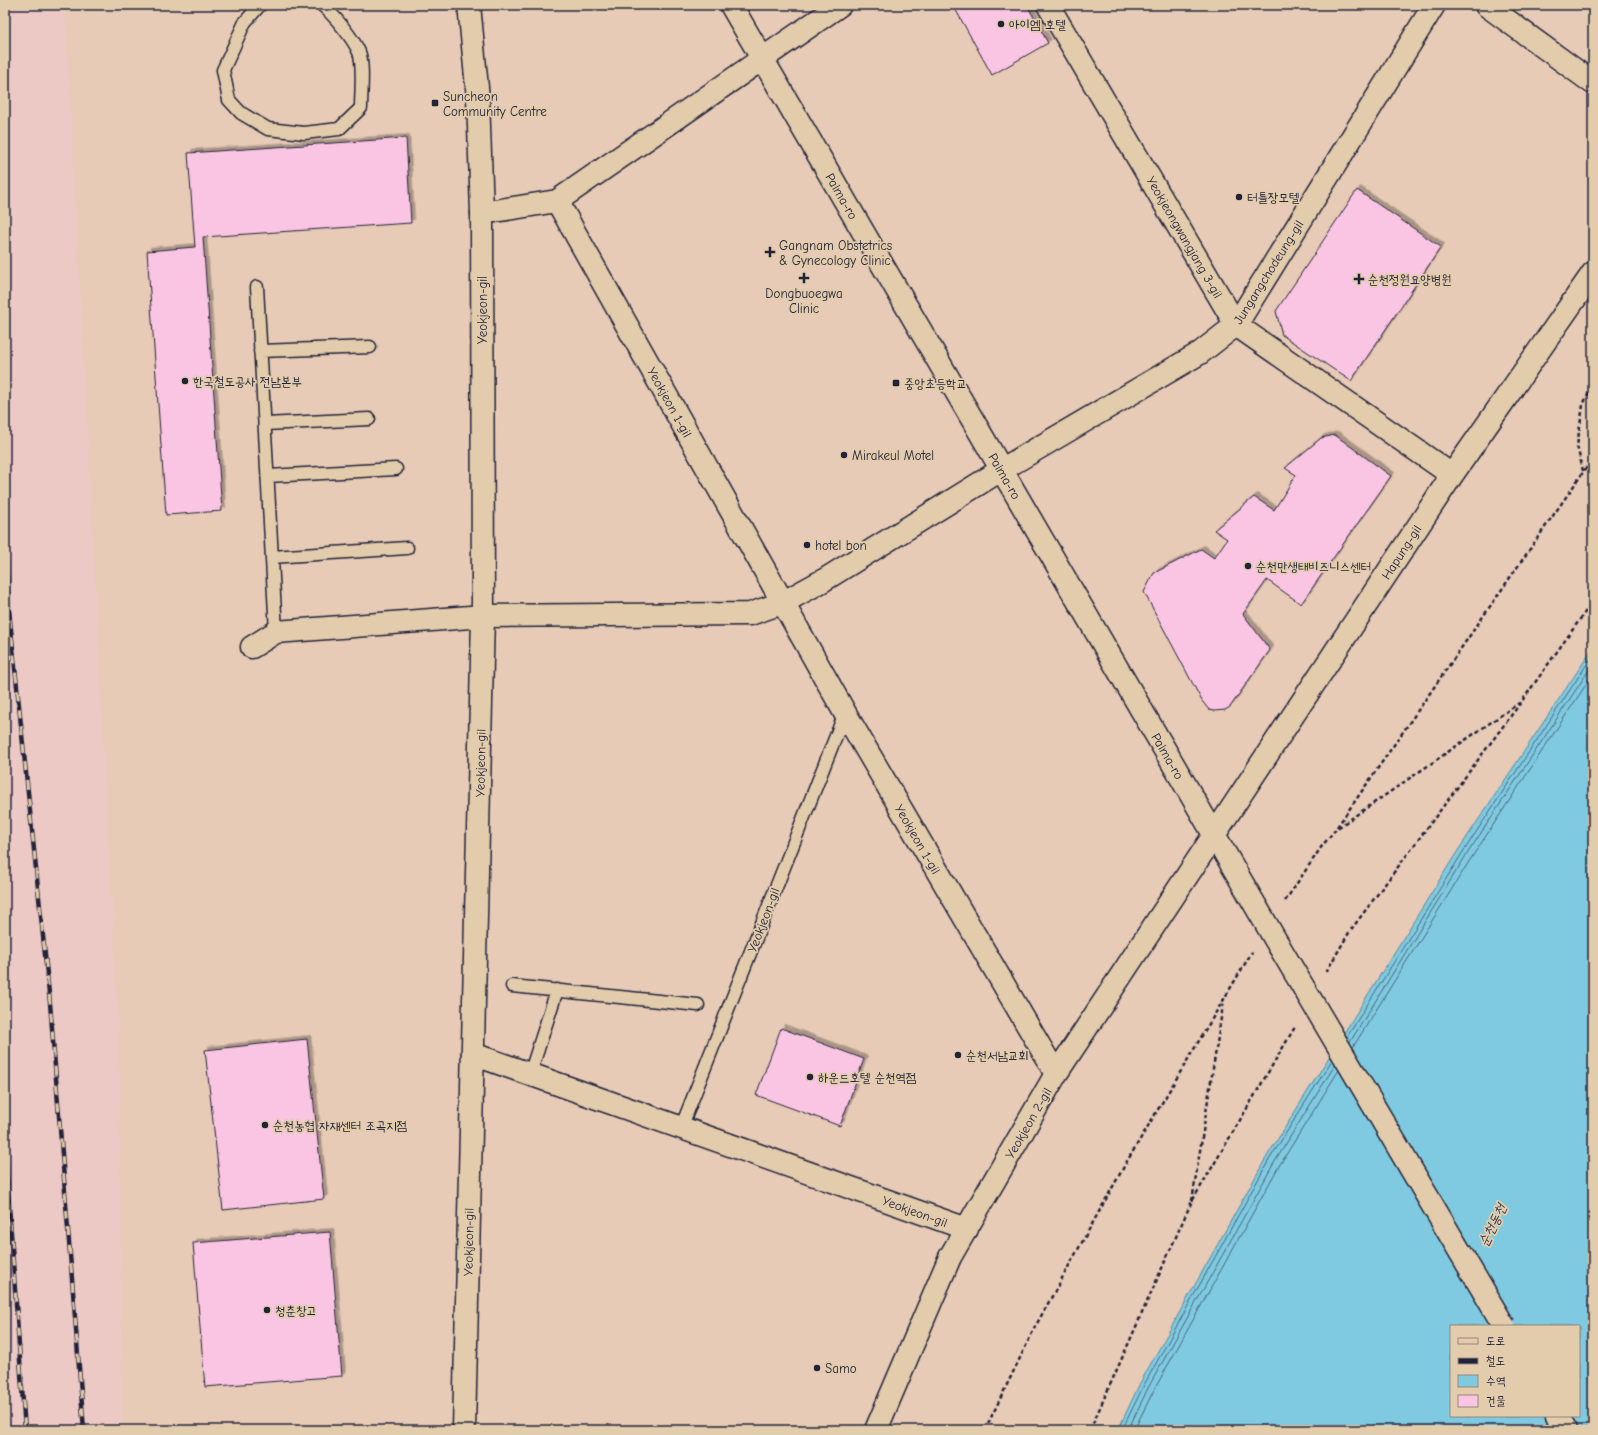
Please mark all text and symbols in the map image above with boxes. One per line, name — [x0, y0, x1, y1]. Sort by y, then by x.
place label: 아이엠 호텔 — [1009, 17, 1066, 32]
marker: 아이엠 호텔 — [996, 19, 1006, 29]
place label: Suncheon Community Centre — [443, 89, 547, 119]
marker: Suncheon Community Centre — [430, 98, 440, 108]
street label: Palma-ro — [822, 171, 861, 222]
street label: Yeokjeongwangjang 3-gil — [1144, 174, 1226, 301]
place label: 터틀장모텔 — [1247, 190, 1300, 205]
marker: 터틀장모텔 — [1234, 192, 1244, 202]
street label: Jungangchodeung-gil — [1230, 218, 1306, 327]
place label: Gangnam Obstetrics & Gynecology Clinic — [779, 238, 892, 268]
marker: Gangnam Obstetrics & Gynecology Clinic — [764, 246, 776, 258]
marker: Dongbuoegwa Clinic — [798, 272, 810, 284]
place label: 순천정원요양병원 — [1368, 272, 1452, 287]
marker: 순천정원요양병원 — [1353, 273, 1365, 285]
street label: Yeokjeon-gil — [475, 276, 490, 344]
place label: Dongbuoegwa Clinic — [765, 286, 843, 316]
street label: Yeokjeon 1-gil — [644, 365, 695, 440]
place label: 한국철도공사 전남본부 — [193, 374, 302, 389]
marker: 한국철도공사 전남본부 — [180, 376, 190, 386]
place label: 중앙초등학교 — [904, 376, 967, 391]
marker: 중앙초등학교 — [891, 378, 901, 388]
place label: Mirakeul Motel — [852, 448, 934, 463]
marker: Mirakeul Motel — [839, 450, 849, 460]
street label: Palma-ro — [985, 451, 1024, 502]
street label: Hapung-gil — [1378, 522, 1424, 582]
place label: hotel bon — [815, 538, 867, 553]
marker: hotel bon — [802, 540, 812, 550]
place label: 순천만생태비즈니스센터 — [1256, 559, 1371, 574]
marker: 순천만생태비즈니스센터 — [1243, 561, 1253, 571]
street label: Yeokjeon-gil — [472, 729, 489, 797]
street label: Palma-ro — [1148, 731, 1187, 782]
street label: Yeokjeon 1-gil — [892, 802, 943, 877]
street label: Yeokjeon-gil — [744, 886, 783, 955]
place label: 순천서남교회 — [966, 1048, 1029, 1063]
marker: 순천서남교회 — [953, 1050, 963, 1060]
place label: 하운드호텔 순천역점 — [818, 1070, 917, 1085]
marker: 하운드호텔 순천역점 — [805, 1072, 815, 1082]
street label: Yeokjeon 2-gil — [1002, 1085, 1055, 1161]
place label: 순천농협 자재센터 조곡지점 — [273, 1118, 407, 1133]
marker: 순천농협 자재센터 조곡지점 — [260, 1120, 270, 1130]
street label: Yeokjeon-gil — [880, 1193, 949, 1230]
water label: 순천동천 — [1475, 1200, 1511, 1249]
street label: Yeokjeon-gil — [460, 1208, 477, 1276]
place label: 청춘창고 — [275, 1303, 317, 1318]
marker: 청춘창고 — [262, 1305, 272, 1315]
legend — [1450, 1325, 1580, 1417]
text: 도로 — [1486, 1334, 1505, 1348]
text: 철도 — [1486, 1354, 1505, 1368]
place label: Samo — [825, 1361, 857, 1376]
marker: Samo — [812, 1363, 822, 1373]
text: 수역 — [1486, 1374, 1506, 1388]
text: 건물 — [1486, 1394, 1506, 1408]

